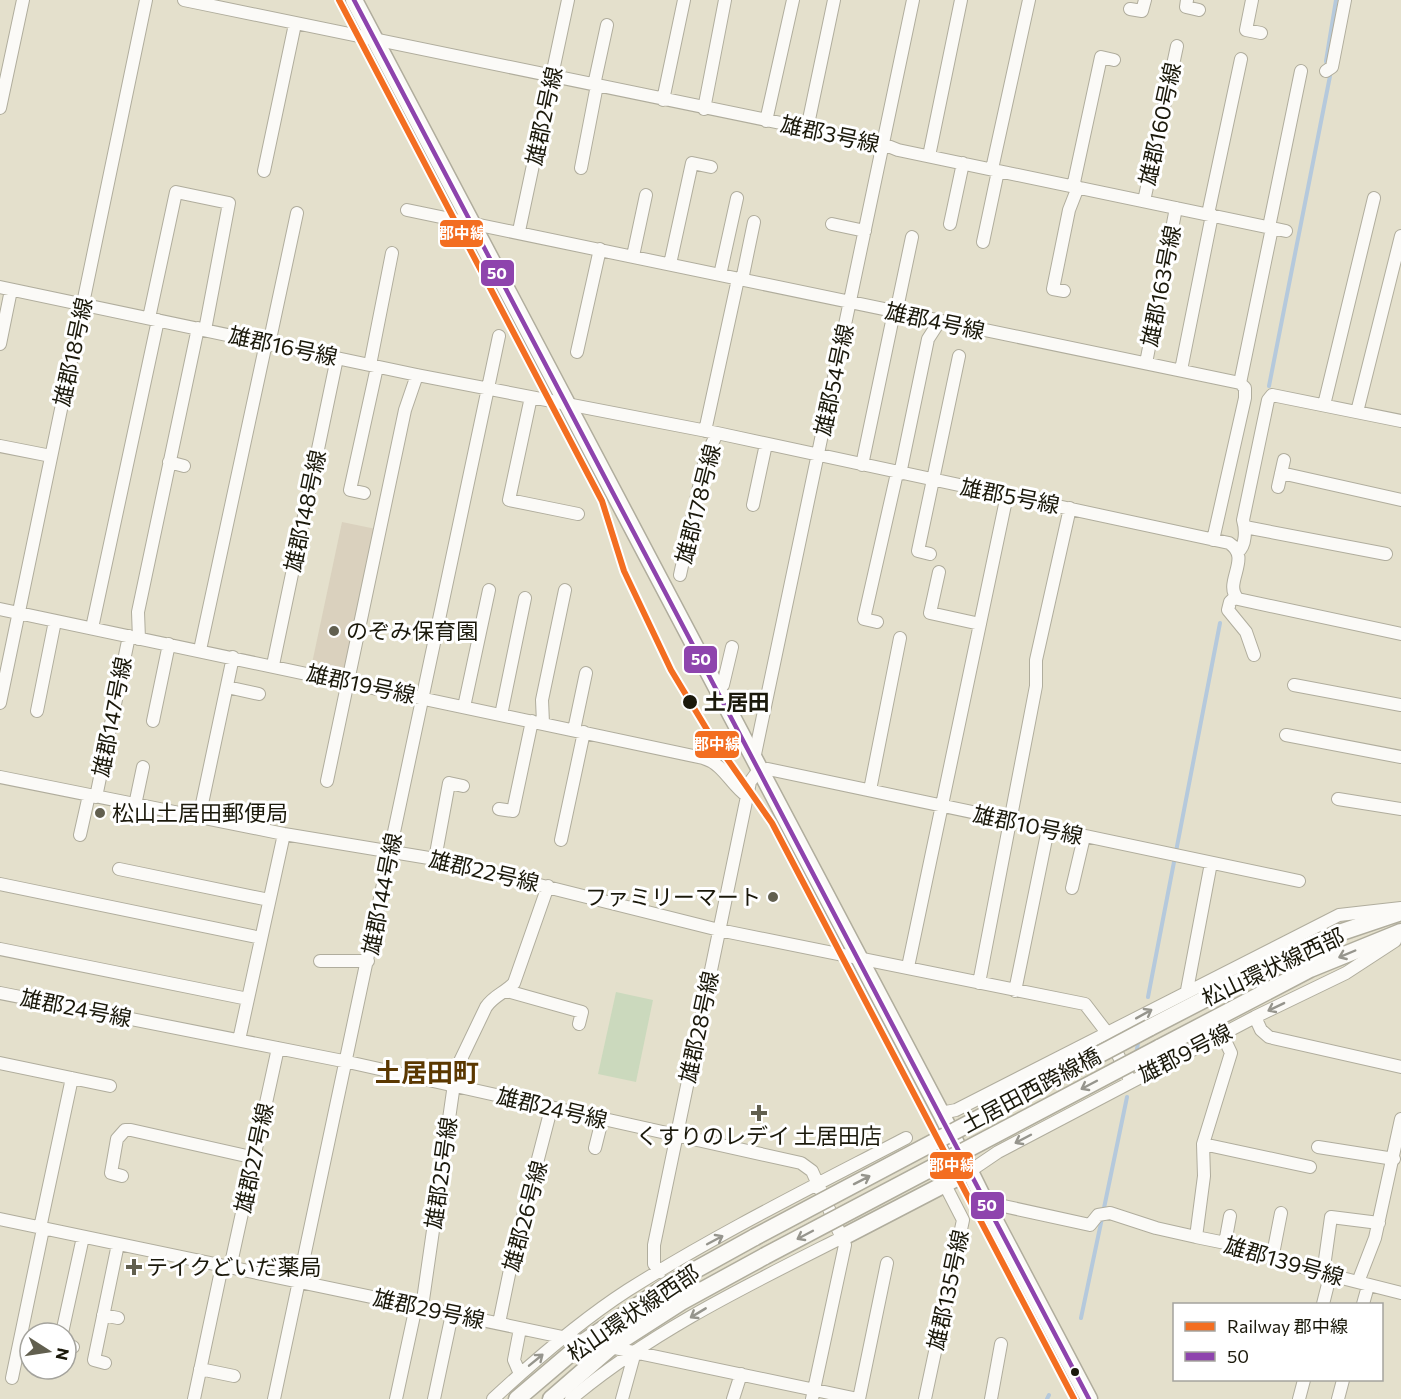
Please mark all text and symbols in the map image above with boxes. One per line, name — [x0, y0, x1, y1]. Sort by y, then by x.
street label: 雄郡160号線 — [1133, 60, 1186, 188]
street label: 雄郡2号線 — [520, 64, 567, 168]
street label: 雄郡3号線 — [778, 110, 882, 157]
line badge: 郡中線 — [439, 219, 484, 248]
text: 郡中線 — [438, 223, 486, 242]
street label: 雄郡163号線 — [1135, 223, 1186, 349]
line badge: 50 — [480, 259, 515, 287]
text: 50 — [487, 263, 507, 282]
street label: 雄郡18号線 — [48, 295, 97, 409]
street label: 雄郡4号線 — [883, 297, 987, 344]
street label: 雄郡16号線 — [226, 321, 340, 370]
street label: 雄郡54号線 — [808, 321, 859, 438]
street label: 雄郡178号線 — [670, 441, 725, 566]
street label: 雄郡148号線 — [278, 447, 331, 574]
street label: 雄郡5号線 — [958, 473, 1062, 518]
place label: のぞみ保育園 — [346, 617, 478, 644]
marker: のぞみ保育園 — [327, 624, 341, 638]
line badge: 50 — [683, 645, 718, 674]
text: 50 — [691, 649, 711, 668]
street label: 雄郡147号線 — [87, 655, 136, 779]
street label: 雄郡19号線 — [304, 659, 418, 708]
place label: 土居田 — [704, 688, 770, 715]
marker: 土居田 — [681, 693, 699, 711]
line badge: 郡中線 — [694, 730, 740, 759]
text: 郡中線 — [693, 734, 741, 753]
place label: 松山土居田郵便局 — [112, 799, 288, 826]
street label: 雄郡10号線 — [971, 800, 1086, 849]
marker: 松山土居田郵便局 — [93, 806, 107, 820]
street label: 雄郡144号線 — [356, 831, 407, 957]
street label: 雄郡22号線 — [426, 845, 542, 896]
place label: ファミリーマート — [585, 883, 761, 910]
marker: ファミリーマート — [766, 890, 780, 904]
street label: 松山環状線西部 — [1197, 922, 1348, 1011]
one-way arrow — [1338, 949, 1356, 960]
street label: 雄郡28号線 — [674, 969, 724, 1085]
street label: 雄郡24号線 — [18, 983, 134, 1032]
one-way arrow — [1268, 1001, 1286, 1013]
one-way arrow — [1135, 1008, 1153, 1019]
street label: 雄郡9号線 — [1133, 1018, 1236, 1088]
street label: 土居田西跨線橋 — [956, 1041, 1105, 1138]
district label: 土居田町 — [375, 1056, 479, 1087]
one-way arrow — [1080, 1080, 1098, 1091]
street label: 雄郡24号線 — [494, 1082, 610, 1133]
street label: 雄郡27号線 — [229, 1100, 278, 1215]
marker: くすりのレデイ 土居田店 — [752, 1106, 766, 1120]
street label: 雄郡25号線 — [419, 1115, 462, 1231]
place label: くすりのレデイ 土居田店 — [636, 1122, 882, 1149]
one-way arrow — [1014, 1133, 1032, 1145]
line badge: 郡中線 — [929, 1151, 974, 1180]
text: 郡中線 — [928, 1155, 976, 1174]
street label: 雄郡26号線 — [497, 1158, 552, 1274]
one-way arrow — [853, 1174, 871, 1185]
line badge: 50 — [970, 1191, 1005, 1220]
text: 50 — [977, 1195, 997, 1214]
street label: 雄郡135号線 — [922, 1227, 973, 1353]
one-way arrow — [796, 1230, 814, 1241]
street label: 雄郡139号線 — [1221, 1231, 1347, 1290]
one-way arrow — [706, 1234, 723, 1246]
place label: テイクどいだ薬局 — [146, 1253, 322, 1280]
street label: 松山環状線西部 — [561, 1258, 704, 1367]
marker: テイクどいだ薬局 — [127, 1260, 141, 1274]
street label: 雄郡29号線 — [371, 1284, 487, 1334]
legend — [1173, 1303, 1383, 1381]
one-way arrow — [690, 1307, 707, 1319]
text: Railway 郡中線 — [1227, 1315, 1348, 1337]
north arrow — [18, 1321, 78, 1381]
text: 50 — [1227, 1345, 1249, 1367]
text: N — [53, 1346, 74, 1362]
one-way arrow — [528, 1353, 543, 1367]
unlabelled marker — [1069, 1366, 1081, 1378]

